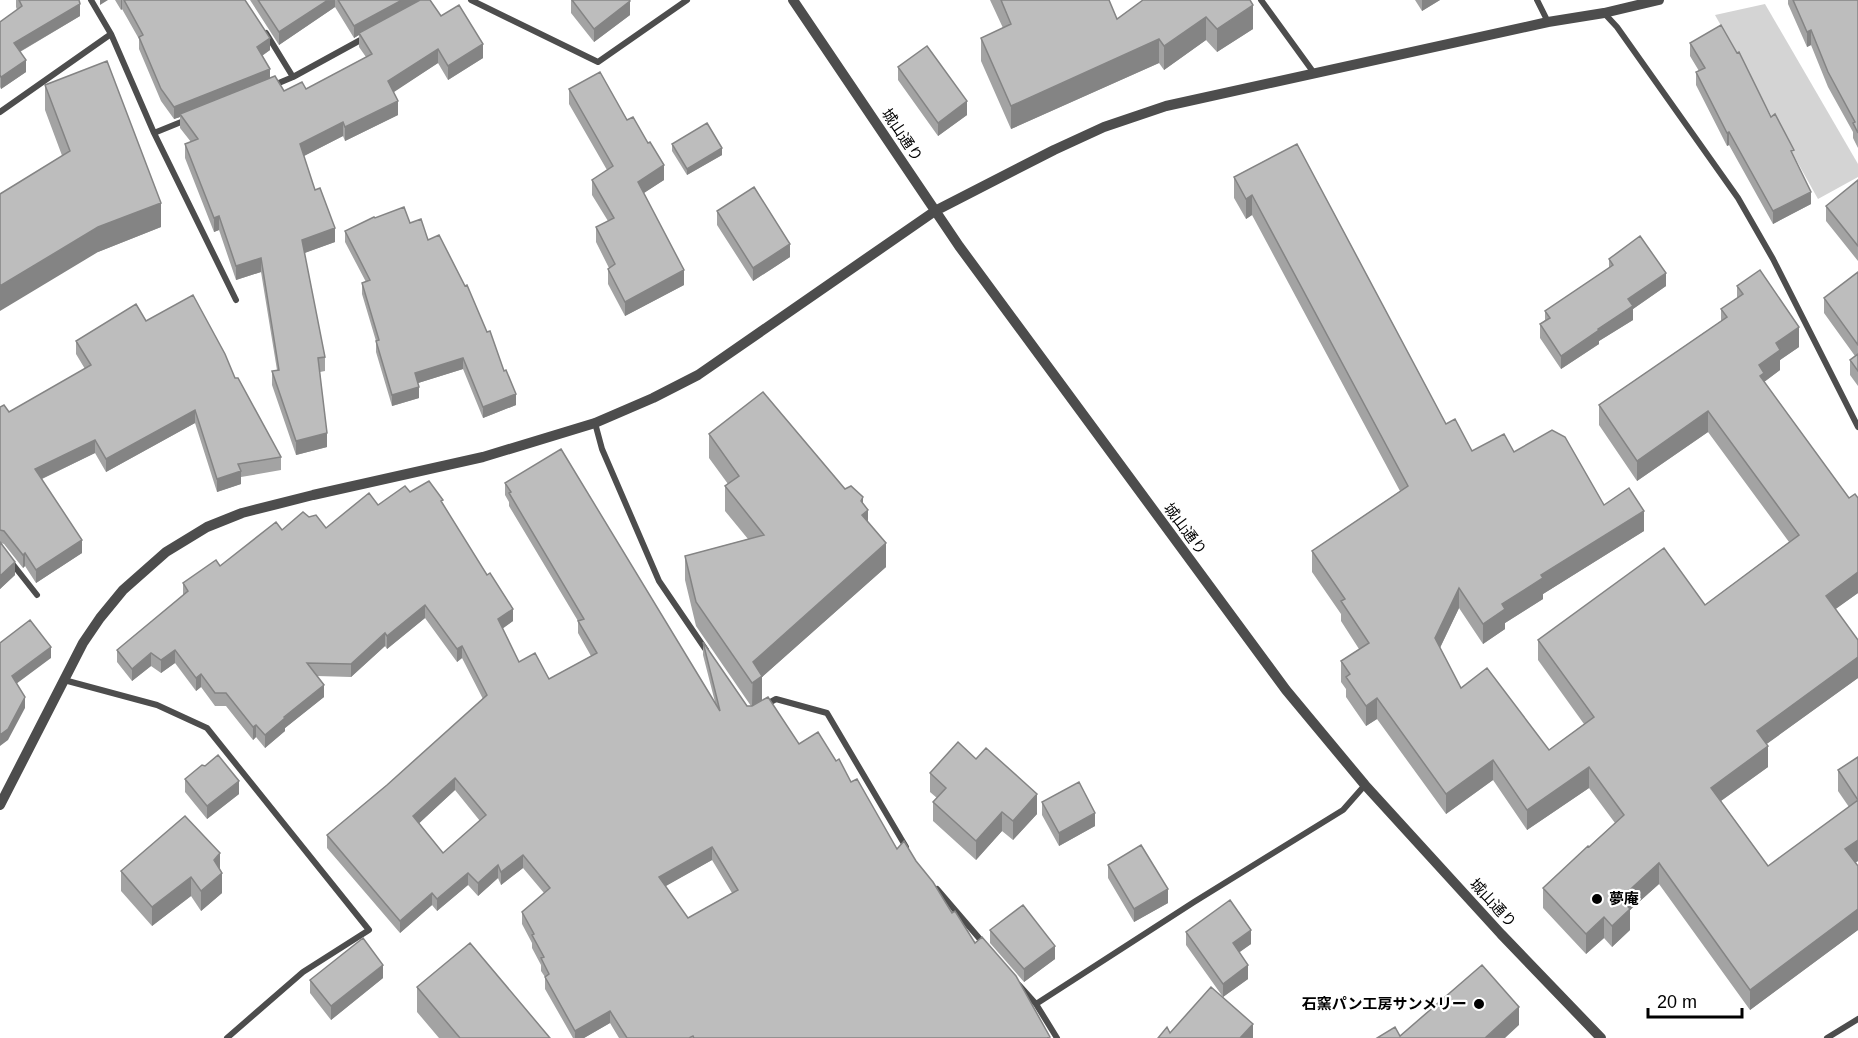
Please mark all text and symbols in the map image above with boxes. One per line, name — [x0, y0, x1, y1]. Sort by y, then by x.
street label: 城山通り — [879, 105, 926, 164]
street label: 城山通り — [1161, 500, 1210, 558]
street label: 城山通り — [1467, 875, 1520, 930]
place label: 夢庵 — [1609, 890, 1639, 907]
marker: 夢庵 — [1590, 892, 1604, 906]
scale bar — [1648, 981, 1742, 1019]
text: 20 m — [1657, 992, 1697, 1012]
place label: 石窯パン工房サンメリー — [1302, 995, 1467, 1012]
marker: 石窯パン工房サンメリー — [1472, 997, 1486, 1011]

